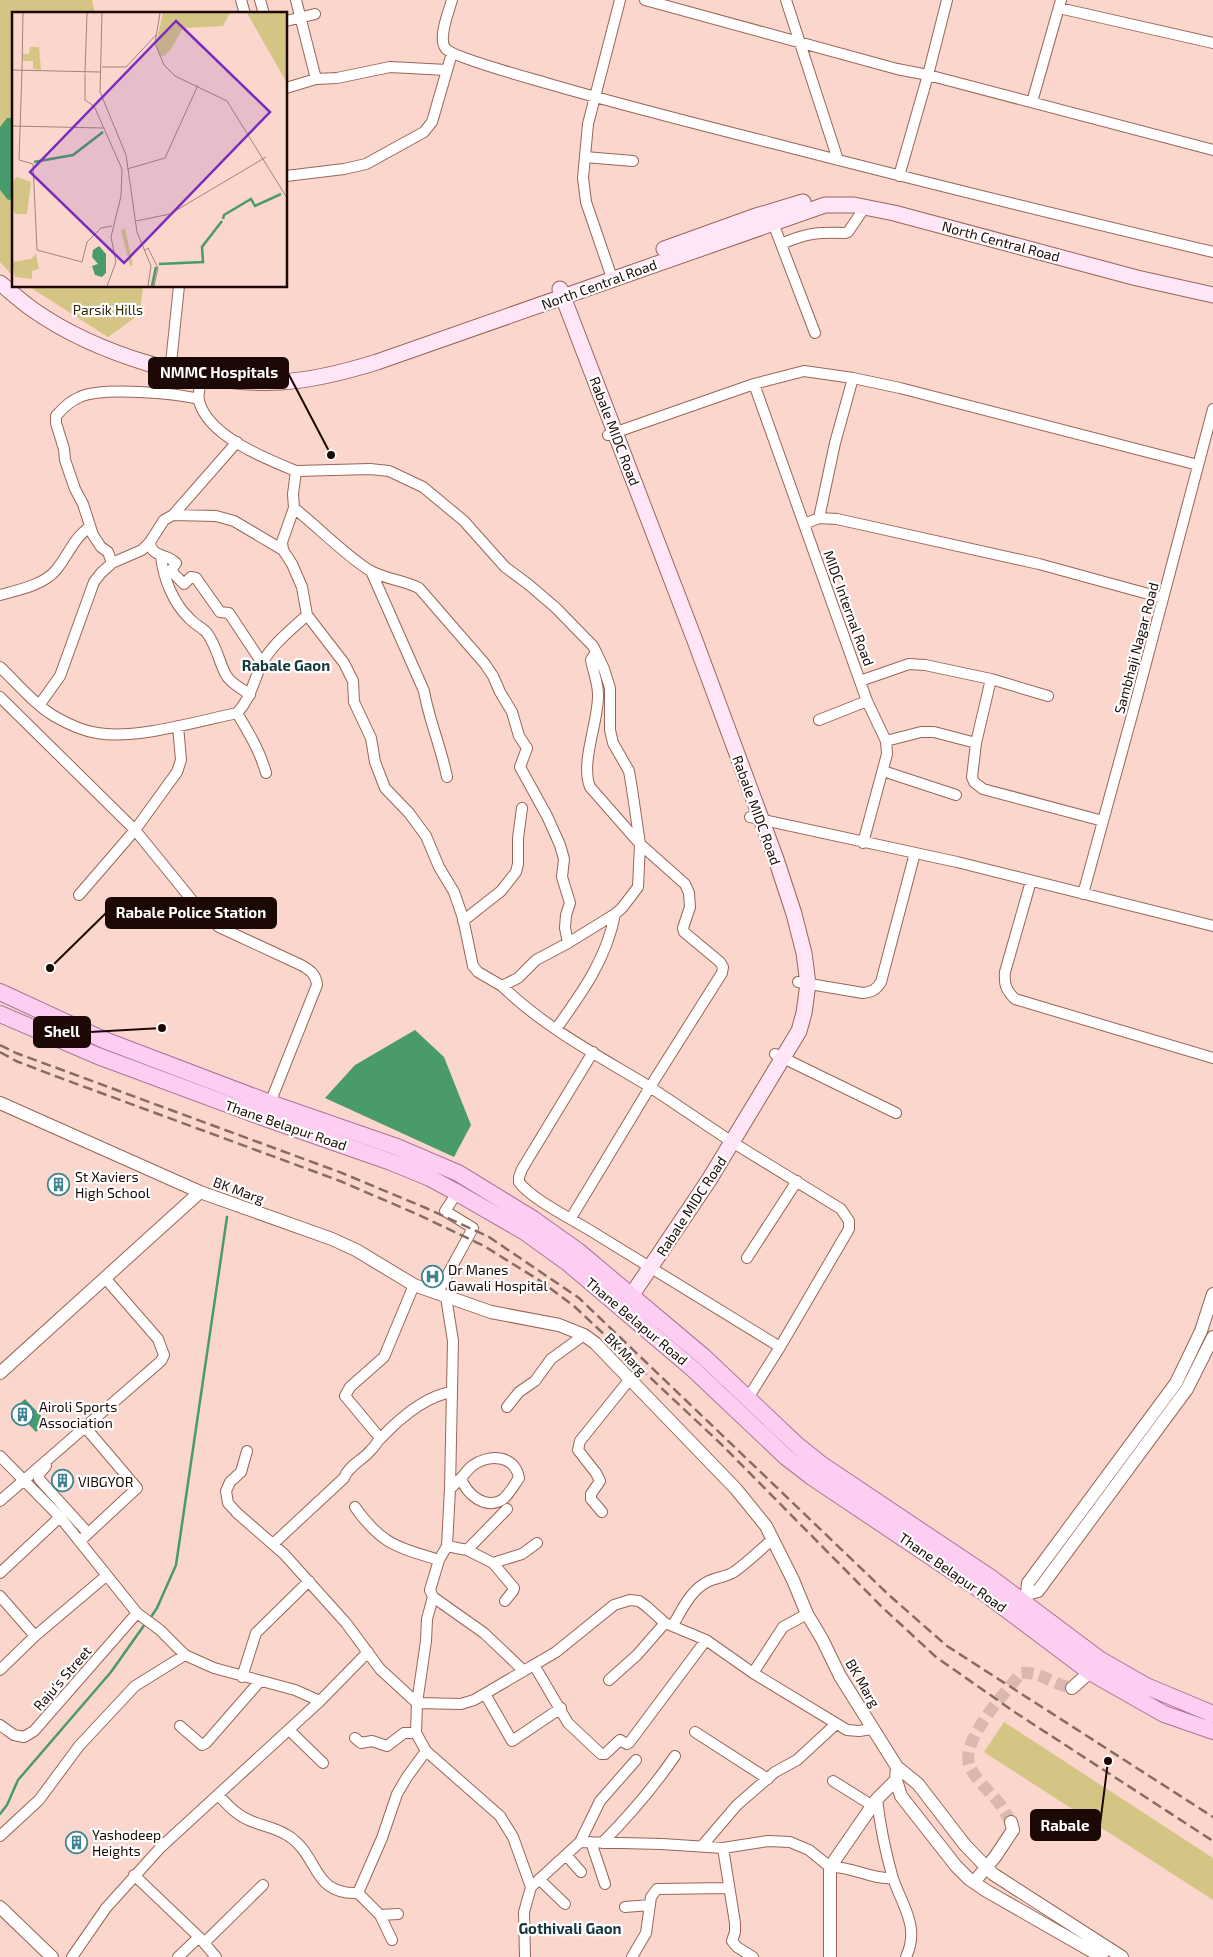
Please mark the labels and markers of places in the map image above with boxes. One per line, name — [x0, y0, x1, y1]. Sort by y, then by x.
callout: NMMC Hospitals — [149, 358, 288, 388]
callout: Rabale Police Station — [106, 898, 276, 928]
callout: Shell — [34, 1017, 90, 1047]
place label: St Xaviers High School — [75, 1168, 151, 1201]
building icon: St Xaviers High School — [47, 1172, 71, 1196]
place label: Dr Manes Gawali Hospital — [448, 1261, 548, 1294]
hospital icon: Dr Manes Gawali Hospital — [420, 1265, 444, 1289]
place label: Airoli Sports Association — [39, 1398, 117, 1431]
building icon: Airoli Sports Association — [11, 1402, 35, 1426]
building icon: VIBGYOR — [50, 1469, 74, 1493]
place label: VIBGYOR — [78, 1473, 134, 1490]
callout: Rabale — [1031, 1810, 1100, 1840]
place label: Yashodeep Heights — [92, 1826, 161, 1859]
building icon: Yashodeep Heights — [64, 1830, 88, 1854]

